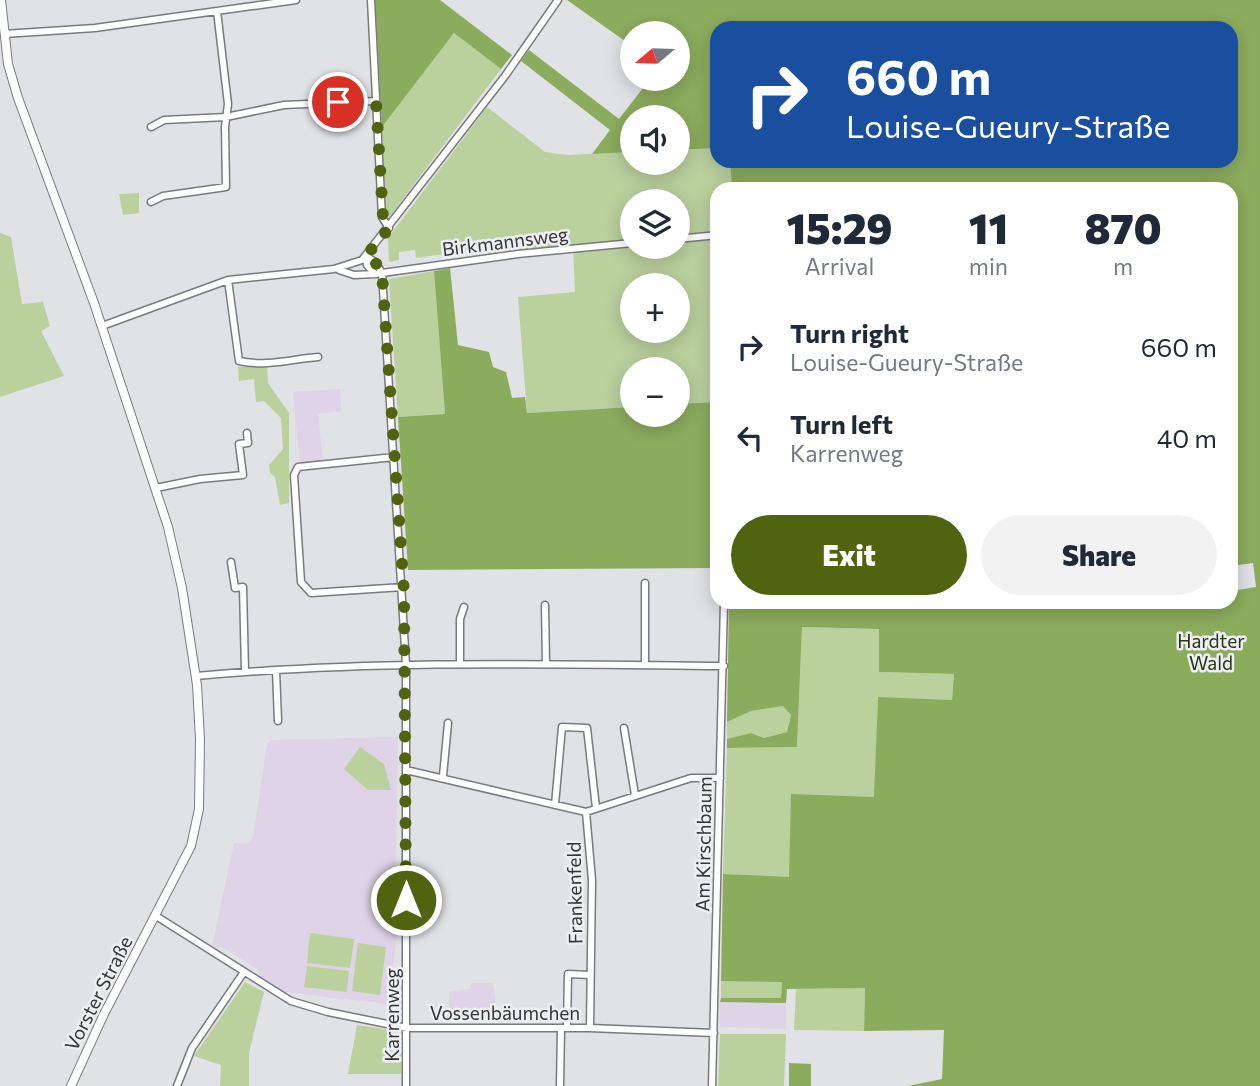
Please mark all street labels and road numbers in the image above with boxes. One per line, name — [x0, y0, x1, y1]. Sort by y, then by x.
street label: Birkmannsweg — [441, 222, 569, 260]
street label: Am Kirschbaum — [690, 776, 716, 912]
street label: Frankenfeld — [562, 842, 586, 944]
street label: Vorster Straße — [59, 932, 137, 1054]
street label: Karrenweg — [380, 968, 403, 1062]
street label: Vossenbäumchen — [430, 1001, 580, 1024]

